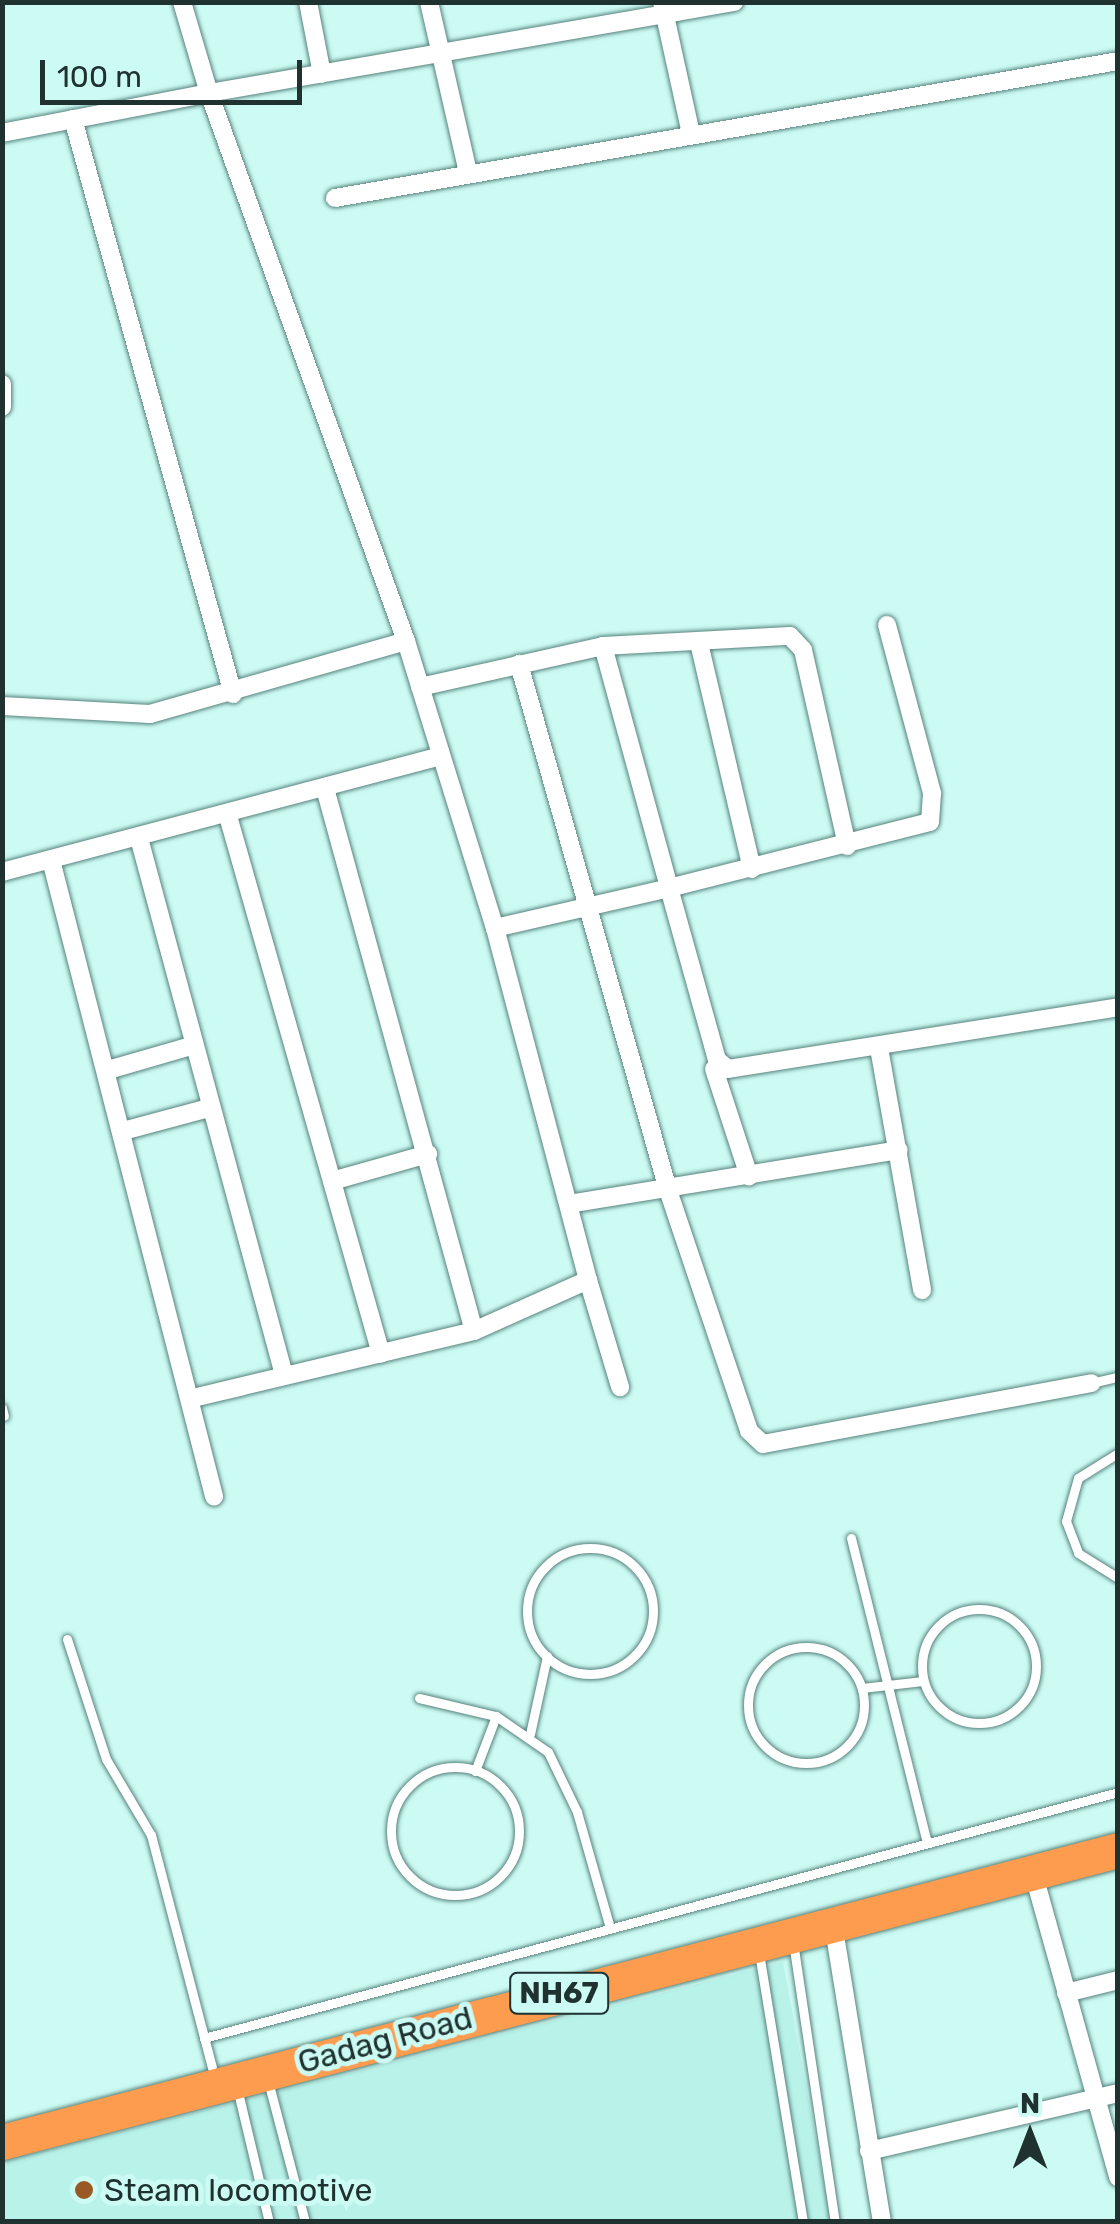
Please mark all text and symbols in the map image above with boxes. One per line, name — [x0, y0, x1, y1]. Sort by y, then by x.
scale bar — [45, 40, 308, 102]
text: 100 m — [57, 59, 142, 95]
road number: NH67 — [509, 1968, 609, 2018]
street label: Gadag Road — [294, 1998, 476, 2082]
north arrow — [980, 2084, 1080, 2184]
text: N — [1020, 2087, 1040, 2120]
place label: Steam locomotive — [104, 2171, 372, 2209]
marker: Steam locomotive — [73, 2179, 95, 2201]

